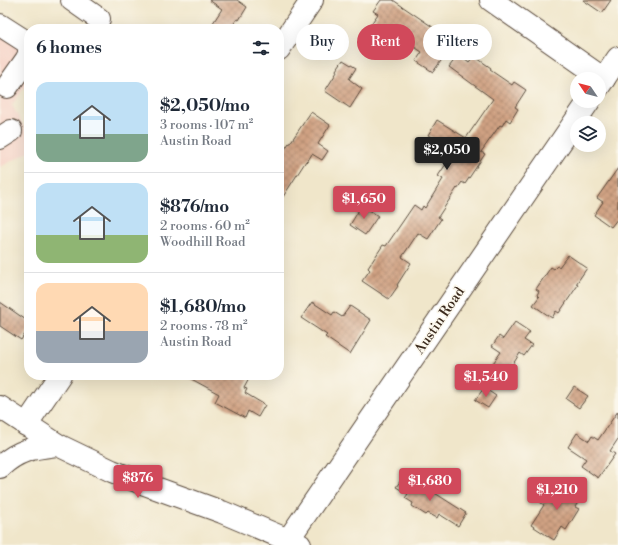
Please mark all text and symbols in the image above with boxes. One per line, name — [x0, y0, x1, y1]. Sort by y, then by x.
chip: Buy — [296, 24, 349, 60]
chip: Rent — [357, 24, 415, 60]
chip: Filters — [423, 24, 492, 60]
text: 6 homes — [36, 37, 102, 59]
icon: filters — [250, 37, 272, 59]
north arrow — [570, 72, 606, 108]
map controls — [570, 72, 606, 152]
text: $2,050/mo — [160, 95, 250, 117]
icon: home — [68, 98, 116, 146]
button: layers — [570, 116, 606, 152]
text: 3 rooms · 107 m² — [160, 117, 253, 133]
text: Austin Road — [160, 133, 232, 149]
pin: $2,050 — [414, 137, 480, 171]
text: $2,050 — [424, 142, 470, 158]
pin: $1,650 — [331, 186, 397, 220]
text: $1,650 — [342, 191, 386, 207]
text: $876/mo — [160, 196, 229, 218]
icon: home — [68, 199, 116, 247]
text: 2 rooms · 60 m² — [160, 218, 250, 234]
text: Woodhill Road — [160, 234, 245, 250]
street label: Austin Road — [410, 284, 469, 358]
text: $1,680/mo — [160, 296, 246, 318]
icon: home — [68, 299, 116, 347]
text: 2 rooms · 78 m² — [160, 318, 248, 334]
text: Austin Road — [160, 334, 232, 350]
pin: $1,540 — [453, 364, 519, 398]
text: $1,540 — [464, 369, 508, 385]
pin: $876 — [114, 465, 162, 499]
pin: $1,680 — [397, 468, 463, 502]
text: $876 — [122, 470, 154, 486]
text: $1,680 — [408, 473, 452, 489]
pin: $1,210 — [524, 477, 590, 511]
text: $1,210 — [536, 482, 578, 498]

